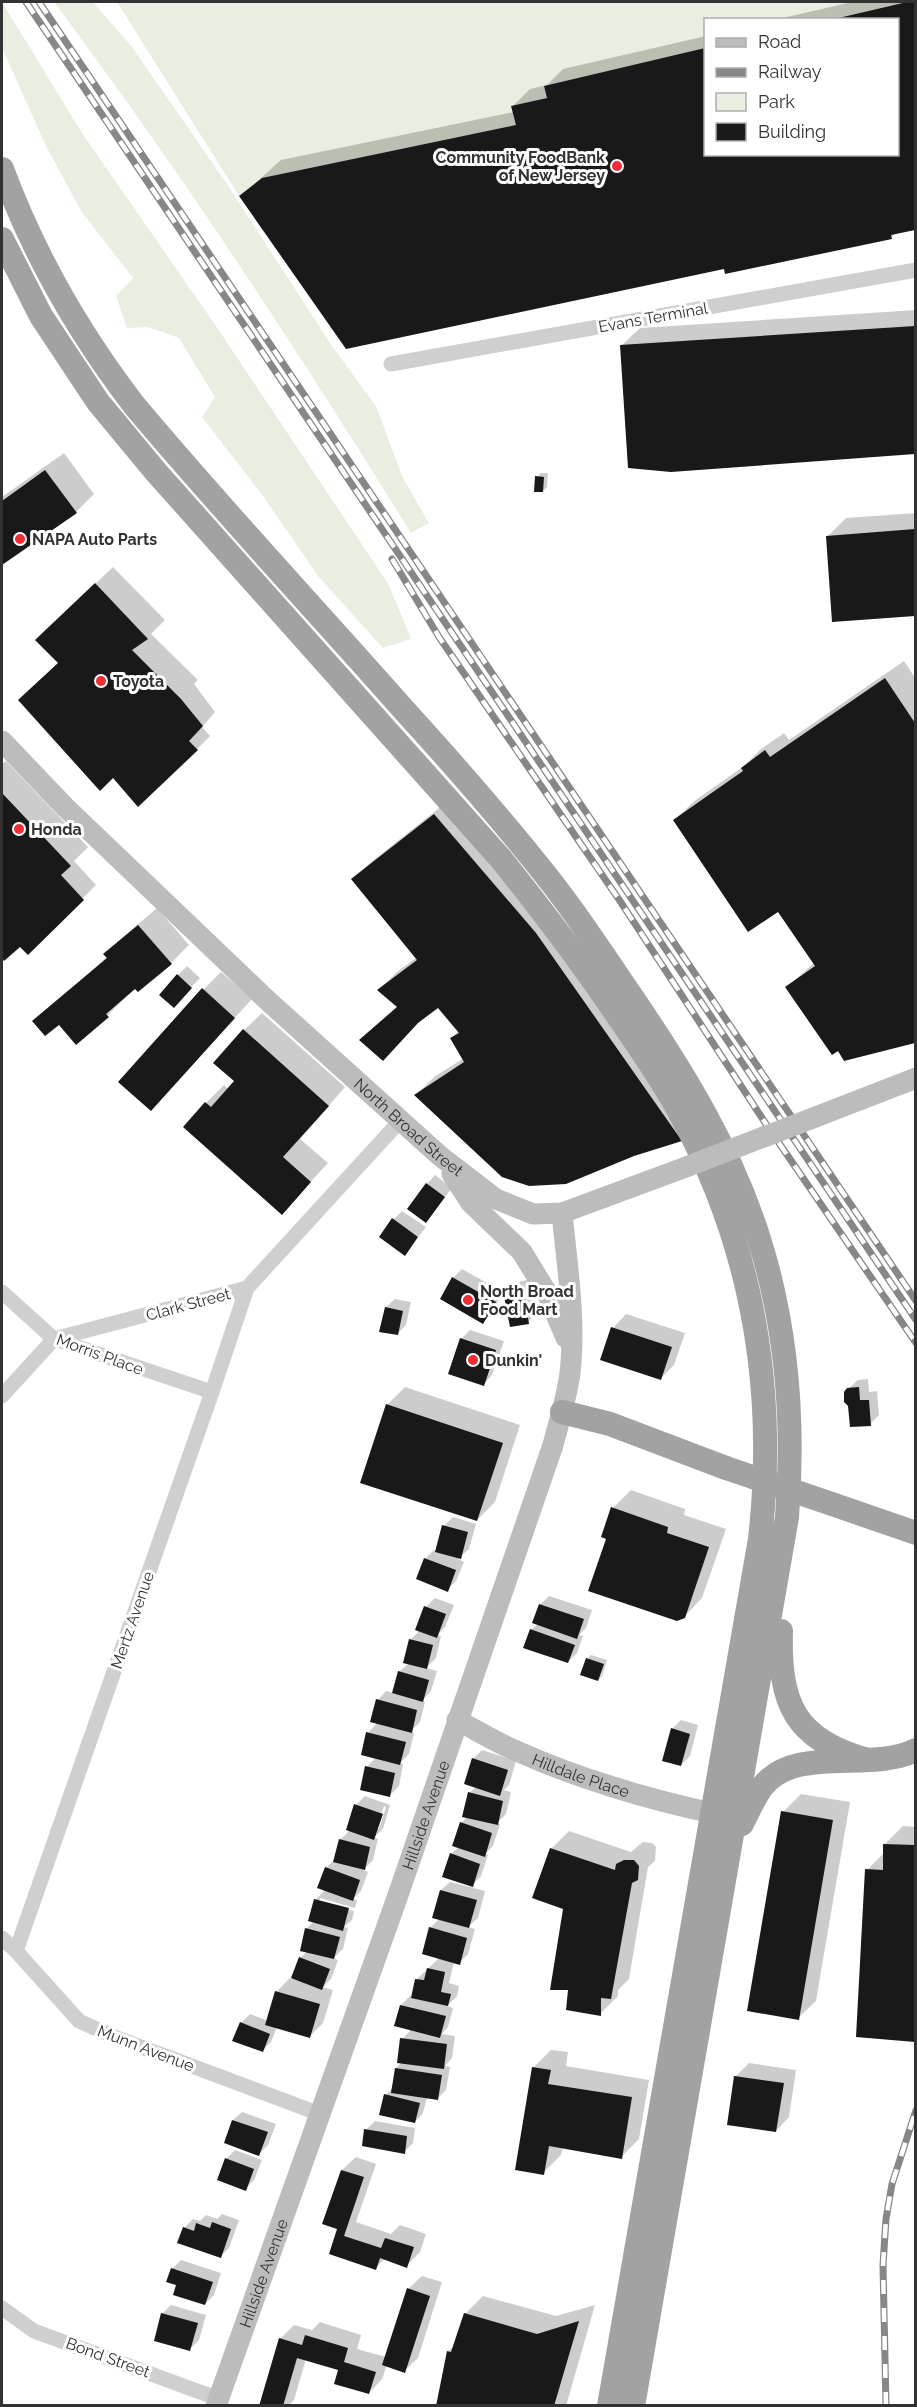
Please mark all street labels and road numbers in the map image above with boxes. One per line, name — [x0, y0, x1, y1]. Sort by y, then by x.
street label: Evans Terminal — [597, 298, 710, 336]
street label: North Broad Street — [350, 1074, 467, 1181]
street label: Clark Street — [144, 1284, 233, 1325]
street label: Morris Place — [54, 1330, 146, 1379]
street label: Mertz Avenue — [107, 1569, 158, 1671]
street label: Hilldale Place — [529, 1750, 632, 1801]
street label: Hillside Avenue — [398, 1758, 454, 1872]
street label: Munn Avenue — [95, 2021, 197, 2076]
street label: Hillside Avenue — [236, 2216, 292, 2330]
street label: Bond Street — [63, 2334, 153, 2382]

